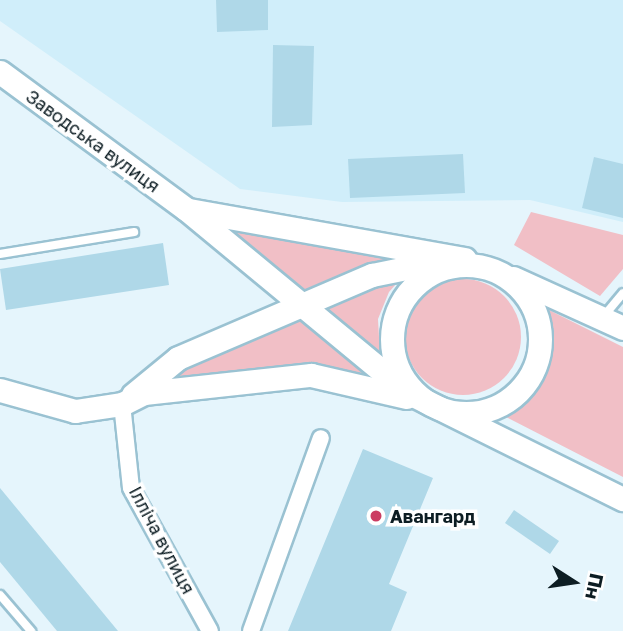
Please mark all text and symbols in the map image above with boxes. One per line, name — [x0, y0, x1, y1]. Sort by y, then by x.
street label: Заводська вулиця — [22, 85, 164, 197]
street label: Ілліча вулиця — [125, 482, 199, 598]
place label: Авангард — [390, 505, 475, 527]
marker: Авангард — [368, 508, 384, 524]
north arrow — [539, 547, 609, 617]
text: Пн — [581, 571, 609, 602]

